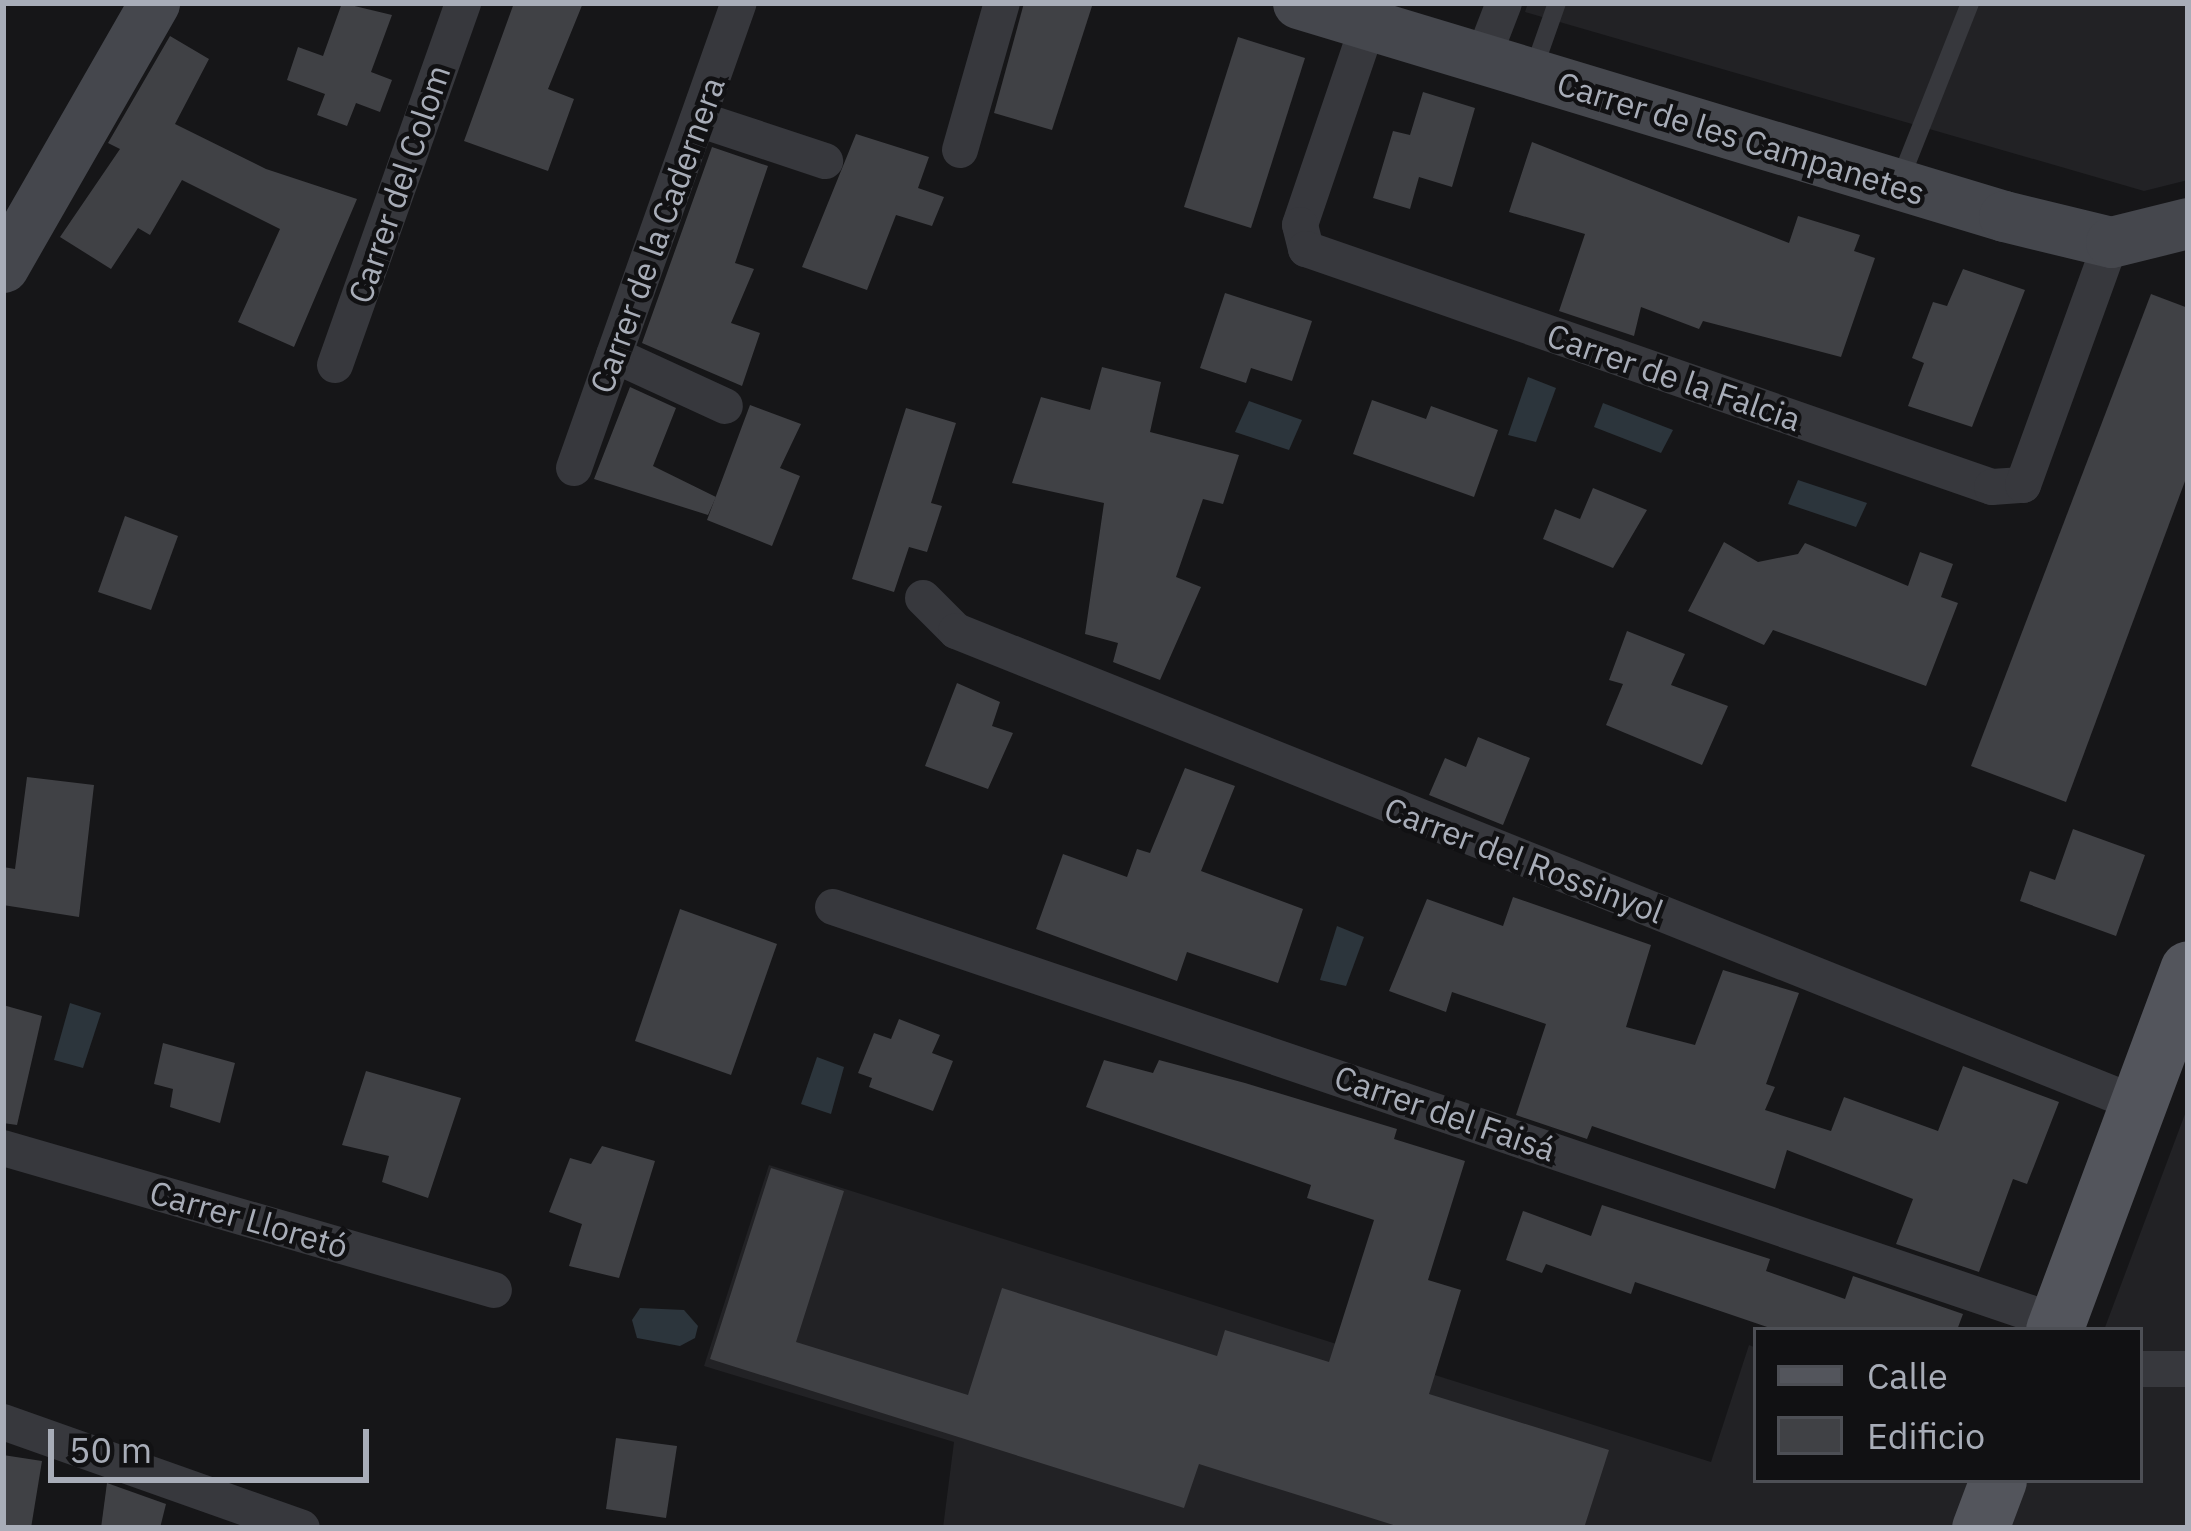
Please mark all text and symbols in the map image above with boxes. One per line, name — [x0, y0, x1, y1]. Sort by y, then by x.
street label: Carrer del Colom — [340, 60, 458, 308]
street label: Carrer de les Campanetes — [1552, 63, 1930, 213]
street label: Carrer de la Cadernera — [581, 72, 733, 398]
street label: Carrer de la Falcia — [1542, 315, 1806, 439]
street label: Carrer del Rossinyol — [1379, 789, 1669, 931]
street label: Carrer del Faisá — [1329, 1057, 1561, 1169]
street label: Carrer Lloretó — [145, 1172, 353, 1266]
legend — [1753, 1327, 2143, 1483]
text: Calle — [1867, 1352, 1948, 1399]
scale bar — [54, 1405, 375, 1479]
text: Edificio — [1867, 1412, 1985, 1459]
text: 50 m — [69, 1426, 152, 1473]

